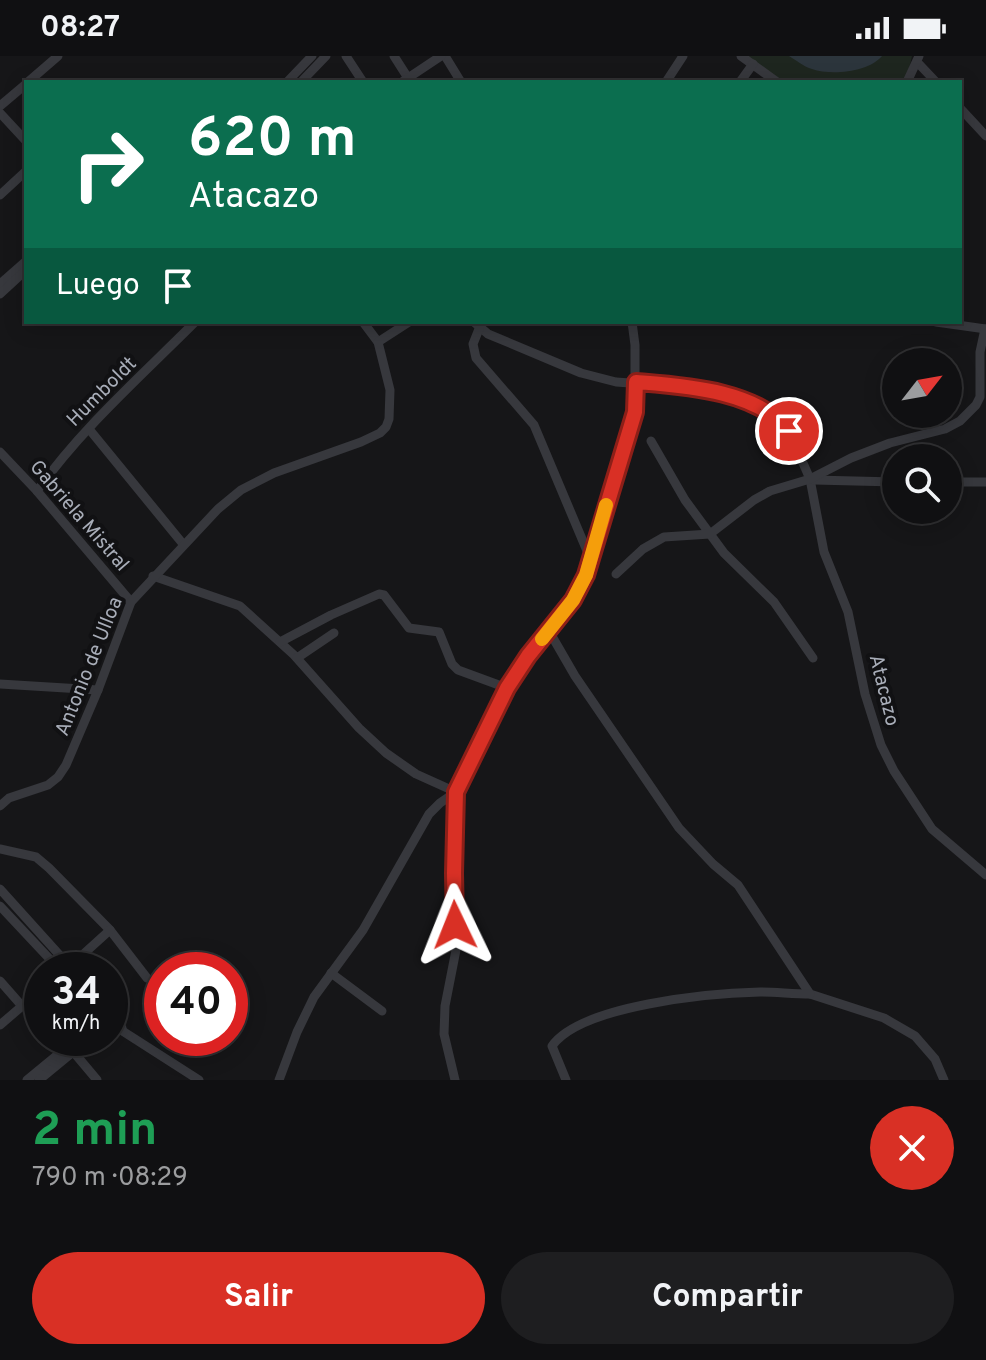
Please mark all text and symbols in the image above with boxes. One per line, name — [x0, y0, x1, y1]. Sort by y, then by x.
text: 08:27 — [40, 10, 120, 47]
text: 620 m — [188, 106, 357, 176]
icon: right — [56, 112, 160, 216]
text: Atacazo — [188, 175, 319, 221]
icon: arrive — [156, 264, 200, 308]
text: Luego — [56, 268, 140, 305]
north arrow — [882, 348, 962, 428]
map controls — [882, 348, 962, 524]
street label: Humboldt — [62, 352, 143, 433]
pin — [755, 397, 823, 465]
icon: arrive — [767, 409, 811, 453]
button: search — [882, 444, 962, 524]
street label: Gabriela Mistral — [23, 455, 134, 578]
street label: Antonio de Ulloa — [50, 593, 130, 740]
street label: Atacazo — [862, 652, 904, 729]
position arrow — [413, 883, 497, 967]
speed limit sign: 40 — [144, 952, 248, 1056]
text: 34 — [51, 969, 101, 1019]
text: km/h — [52, 1011, 100, 1037]
text: 2 min — [32, 1102, 157, 1162]
button: close — [870, 1106, 954, 1190]
text: 790 m · 08:29 — [32, 1162, 188, 1195]
button: Salir — [32, 1252, 485, 1344]
button: Compartir — [501, 1252, 954, 1344]

